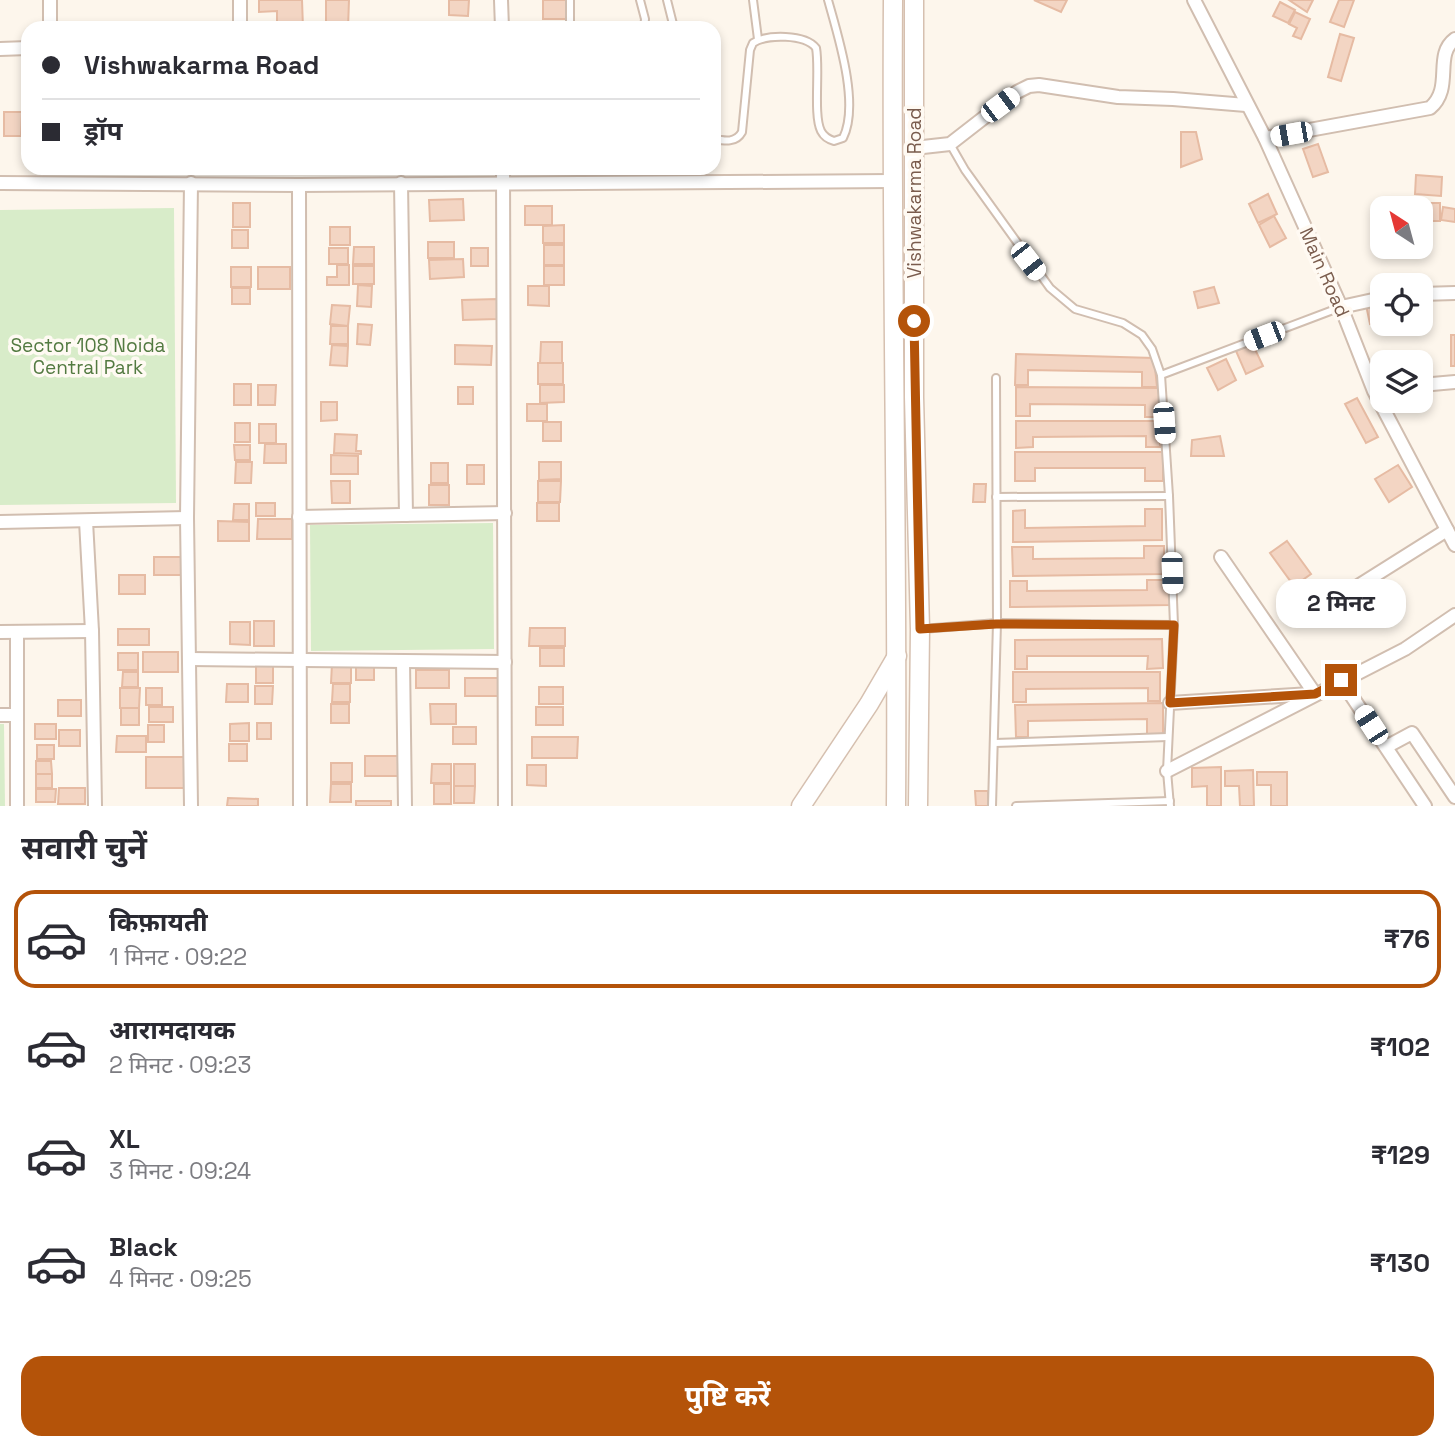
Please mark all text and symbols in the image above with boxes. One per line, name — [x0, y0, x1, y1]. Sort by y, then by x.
text: Vishwakarma Road — [84, 48, 319, 82]
car — [977, 84, 1024, 126]
street label: Vishwakarma Road — [902, 108, 927, 278]
text: ड्रॉप — [84, 114, 122, 148]
car — [1269, 120, 1314, 148]
north arrow — [1370, 196, 1433, 259]
map controls — [1370, 196, 1433, 413]
street label: Main Road — [1294, 224, 1355, 321]
car — [1007, 238, 1050, 284]
button: locate — [1370, 273, 1433, 336]
route start — [898, 305, 930, 337]
car — [1241, 319, 1288, 353]
park label: Sector 108 Noida Central Park — [10, 333, 166, 380]
button: layers — [1370, 350, 1433, 413]
car — [1153, 401, 1176, 445]
car — [1161, 552, 1184, 594]
callout: 2 मिनट — [1276, 578, 1406, 628]
text: 2 मिनट — [1307, 588, 1375, 618]
route end — [1325, 664, 1357, 696]
car — [1351, 702, 1392, 748]
text: सवारी चुनें — [21, 828, 147, 868]
text: किफ़ायती — [109, 905, 208, 939]
icon: car — [25, 908, 88, 971]
text: ₹76 — [1383, 922, 1430, 956]
text: 1 मिनट · 09:22 — [109, 942, 247, 972]
text: आरामदायक — [109, 1013, 235, 1047]
icon: car — [25, 1016, 88, 1079]
text: ₹102 — [1370, 1030, 1430, 1064]
text: 2 मिनट · 09:23 — [109, 1050, 251, 1080]
text: XL — [109, 1122, 140, 1156]
icon: car — [25, 1124, 88, 1187]
text: ₹129 — [1371, 1138, 1430, 1172]
text: 3 मिनट · 09:24 — [109, 1156, 251, 1186]
text: Black — [109, 1230, 178, 1264]
icon: car — [25, 1232, 88, 1295]
text: ₹130 — [1369, 1246, 1430, 1280]
text: 4 मिनट · 09:25 — [109, 1264, 252, 1294]
button: पुष्टि करें — [21, 1356, 1434, 1436]

